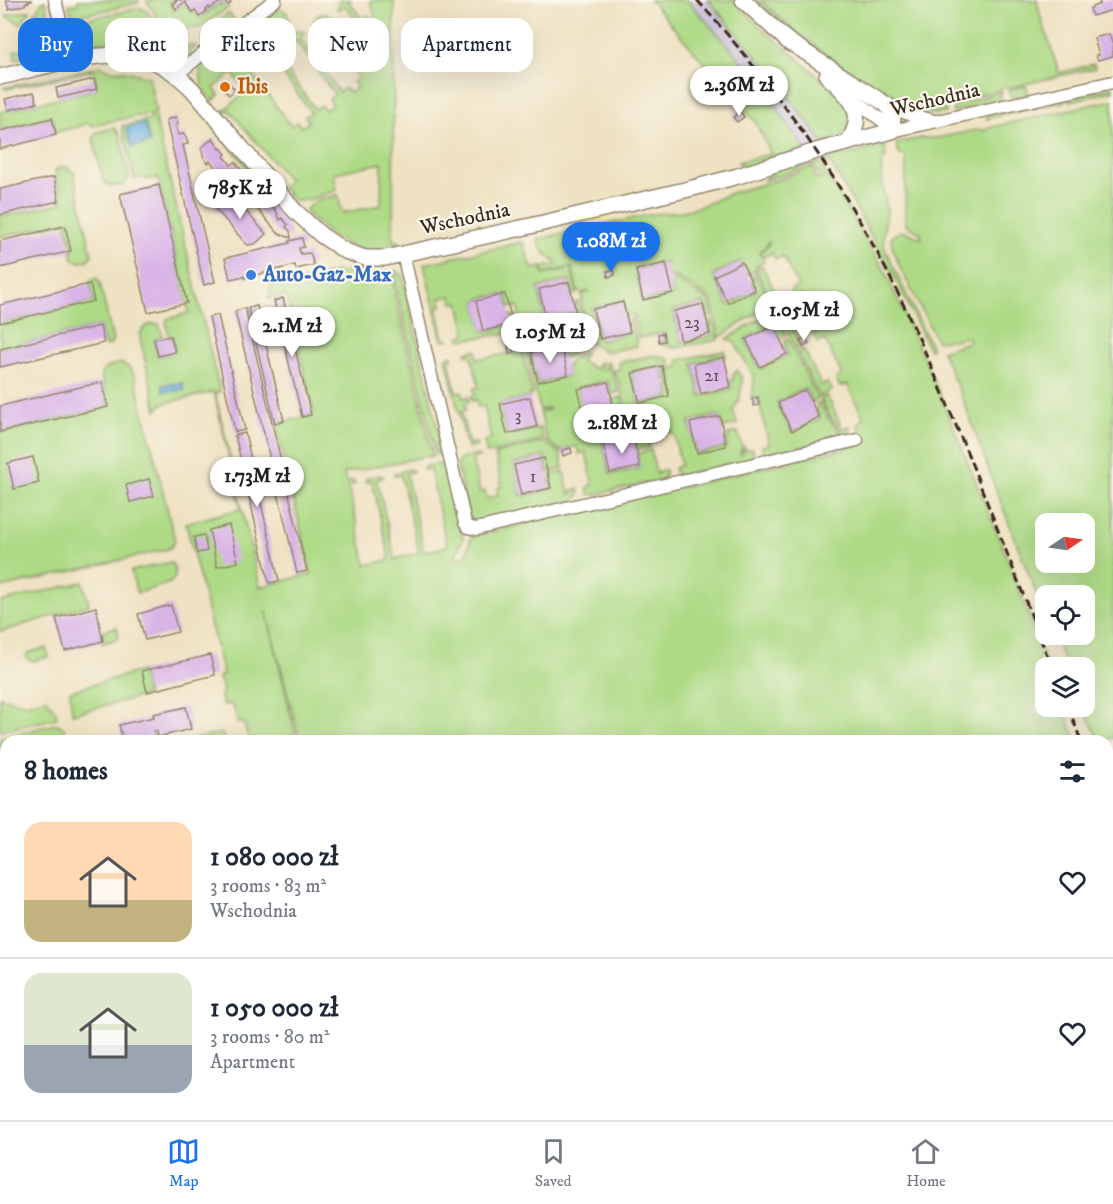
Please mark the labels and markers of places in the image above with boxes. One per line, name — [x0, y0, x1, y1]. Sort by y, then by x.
pin: 2.36M zł — [677, 66, 801, 117]
place label: Ibis — [237, 74, 268, 100]
marker: Ibis — [218, 80, 232, 94]
pin: 785K zł — [185, 169, 295, 220]
pin: 1.08M zł — [549, 222, 673, 273]
place label: Auto-Gaz-Max — [262, 262, 392, 288]
marker: Auto-Gaz-Max — [244, 268, 258, 282]
pin: 1.05M zł — [742, 291, 866, 342]
pin: 2.1M zł — [237, 307, 347, 358]
pin: 1.05M zł — [488, 313, 612, 364]
pin: 2.18M zł — [560, 404, 684, 455]
pin: 1.73M zł — [195, 457, 319, 508]

